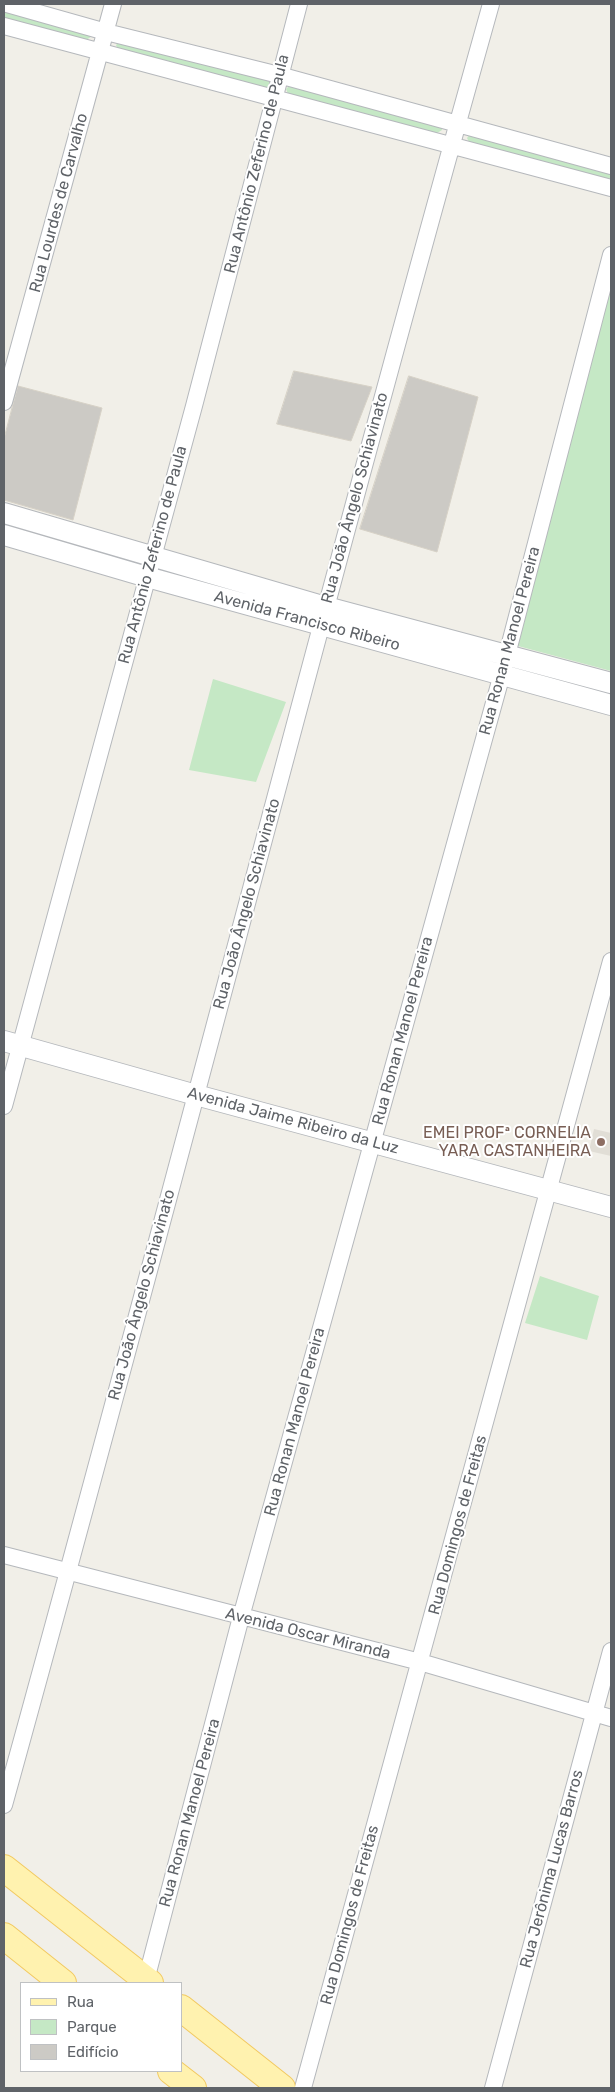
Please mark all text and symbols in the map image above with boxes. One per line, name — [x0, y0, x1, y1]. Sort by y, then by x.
street label: Rua Antônio Zeferino de Paula — [220, 53, 294, 275]
street label: Rua Lourdes de Carvalho — [26, 111, 92, 295]
street label: Rua João Ângelo Schiavinato — [318, 390, 392, 606]
street label: Rua Antônio Zeferino de Paula — [115, 444, 191, 666]
street label: Rua Ronan Manoel Pereira — [476, 545, 544, 737]
street label: Avenida Francisco Ribeiro — [212, 587, 402, 655]
street label: Rua João Ângelo Schiavinato — [210, 796, 284, 1012]
street label: Rua Ronan Manoel Pereira — [369, 935, 437, 1127]
street label: Avenida Jaime Ribeiro da Luz — [185, 1084, 401, 1158]
place label: EMEI PROFª CORNELIA YARA CASTANHEIRA — [423, 1123, 591, 1161]
marker: EMEI PROFª CORNELIA YARA CASTANHEIRA — [595, 1136, 607, 1148]
street label: Rua João Ângelo Schiavinato — [105, 1187, 179, 1403]
street label: Rua Ronan Manoel Pereira — [261, 1326, 329, 1518]
street label: Rua Domingos de Freitas — [425, 1433, 491, 1617]
street label: Avenida Oscar Miranda — [223, 1604, 393, 1664]
street label: Rua Ronan Manoel Pereira — [156, 1717, 224, 1909]
street label: Rua Jerônima Lucas Barros — [516, 1768, 588, 1970]
street label: Rua Domingos de Freitas — [317, 1823, 383, 2007]
legend — [20, 1982, 182, 2072]
text: Rua — [67, 1993, 94, 2011]
text: Parque — [67, 2018, 117, 2036]
text: Edifício — [67, 2043, 119, 2061]

